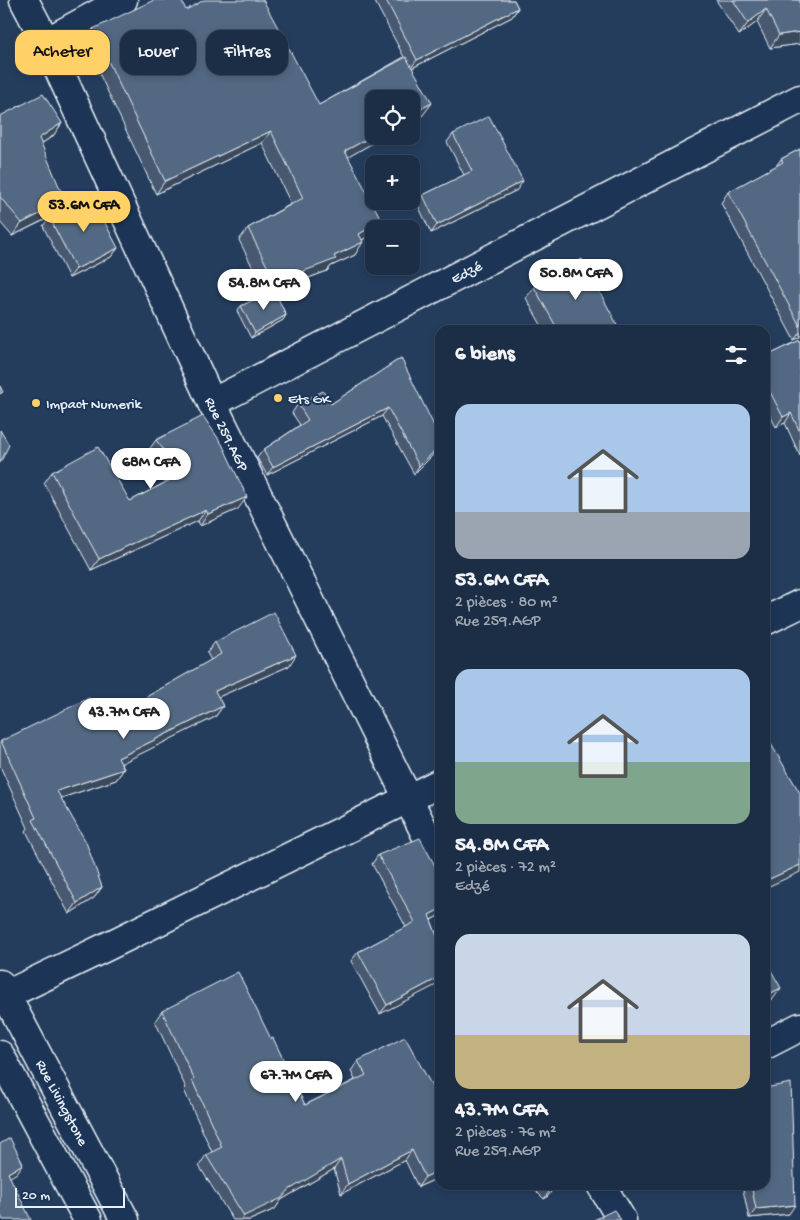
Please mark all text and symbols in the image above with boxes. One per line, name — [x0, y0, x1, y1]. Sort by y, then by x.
chip: Acheter — [15, 30, 110, 75]
chip: Louer — [120, 30, 196, 75]
chip: Filtres — [206, 30, 288, 75]
map controls — [365, 90, 420, 275]
button: locate — [365, 90, 420, 145]
button: + — [365, 155, 420, 210]
pin: 53.6M CFA — [27, 190, 141, 233]
text: 53.6M CFA — [48, 197, 120, 216]
button: − — [365, 220, 420, 275]
street label: Edzé — [448, 258, 486, 289]
pin: 50.8M CFA — [519, 258, 633, 301]
text: 50.8M CFA — [540, 265, 612, 284]
pin: 54.8M CFA — [207, 268, 321, 311]
text: 54.8M CFA — [229, 275, 299, 294]
icon: filters — [722, 341, 750, 369]
text: 6 biens — [455, 343, 515, 368]
place label: Ets GK — [288, 391, 332, 409]
marker: Ets GK — [272, 392, 284, 404]
street label: Rue 259.AGP — [200, 395, 252, 475]
place label: Impact Numerik — [46, 396, 143, 414]
marker: Impact Numerik — [30, 397, 42, 409]
icon: home — [558, 436, 648, 526]
pin: 68M CFA — [105, 448, 197, 490]
text: 68M CFA — [122, 454, 180, 473]
text: 53.6M CFA — [455, 569, 548, 594]
text: 2 pièces · 80 m² — [455, 594, 558, 613]
text: Rue 259.AGP — [455, 613, 541, 632]
pin: 43.7M CFA — [67, 698, 181, 740]
icon: home — [558, 701, 648, 791]
text: 43.7M CFA — [89, 704, 159, 723]
text: 54.8M CFA — [455, 834, 548, 859]
text: 2 pièces · 72 m² — [455, 859, 556, 878]
text: Edzé — [455, 878, 490, 897]
icon: home — [558, 966, 648, 1056]
street label: Rue Livingstone — [31, 1057, 91, 1150]
pin: 67.7M CFA — [239, 1060, 353, 1103]
text: 67.7M CFA — [261, 1067, 331, 1086]
text: 43.7M CFA — [455, 1099, 547, 1124]
text: 2 pièces · 76 m² — [455, 1124, 556, 1143]
text: Rue 259.AGP — [455, 1143, 541, 1162]
scale bar — [15, 1185, 125, 1208]
text: 20 m — [22, 1188, 50, 1205]

